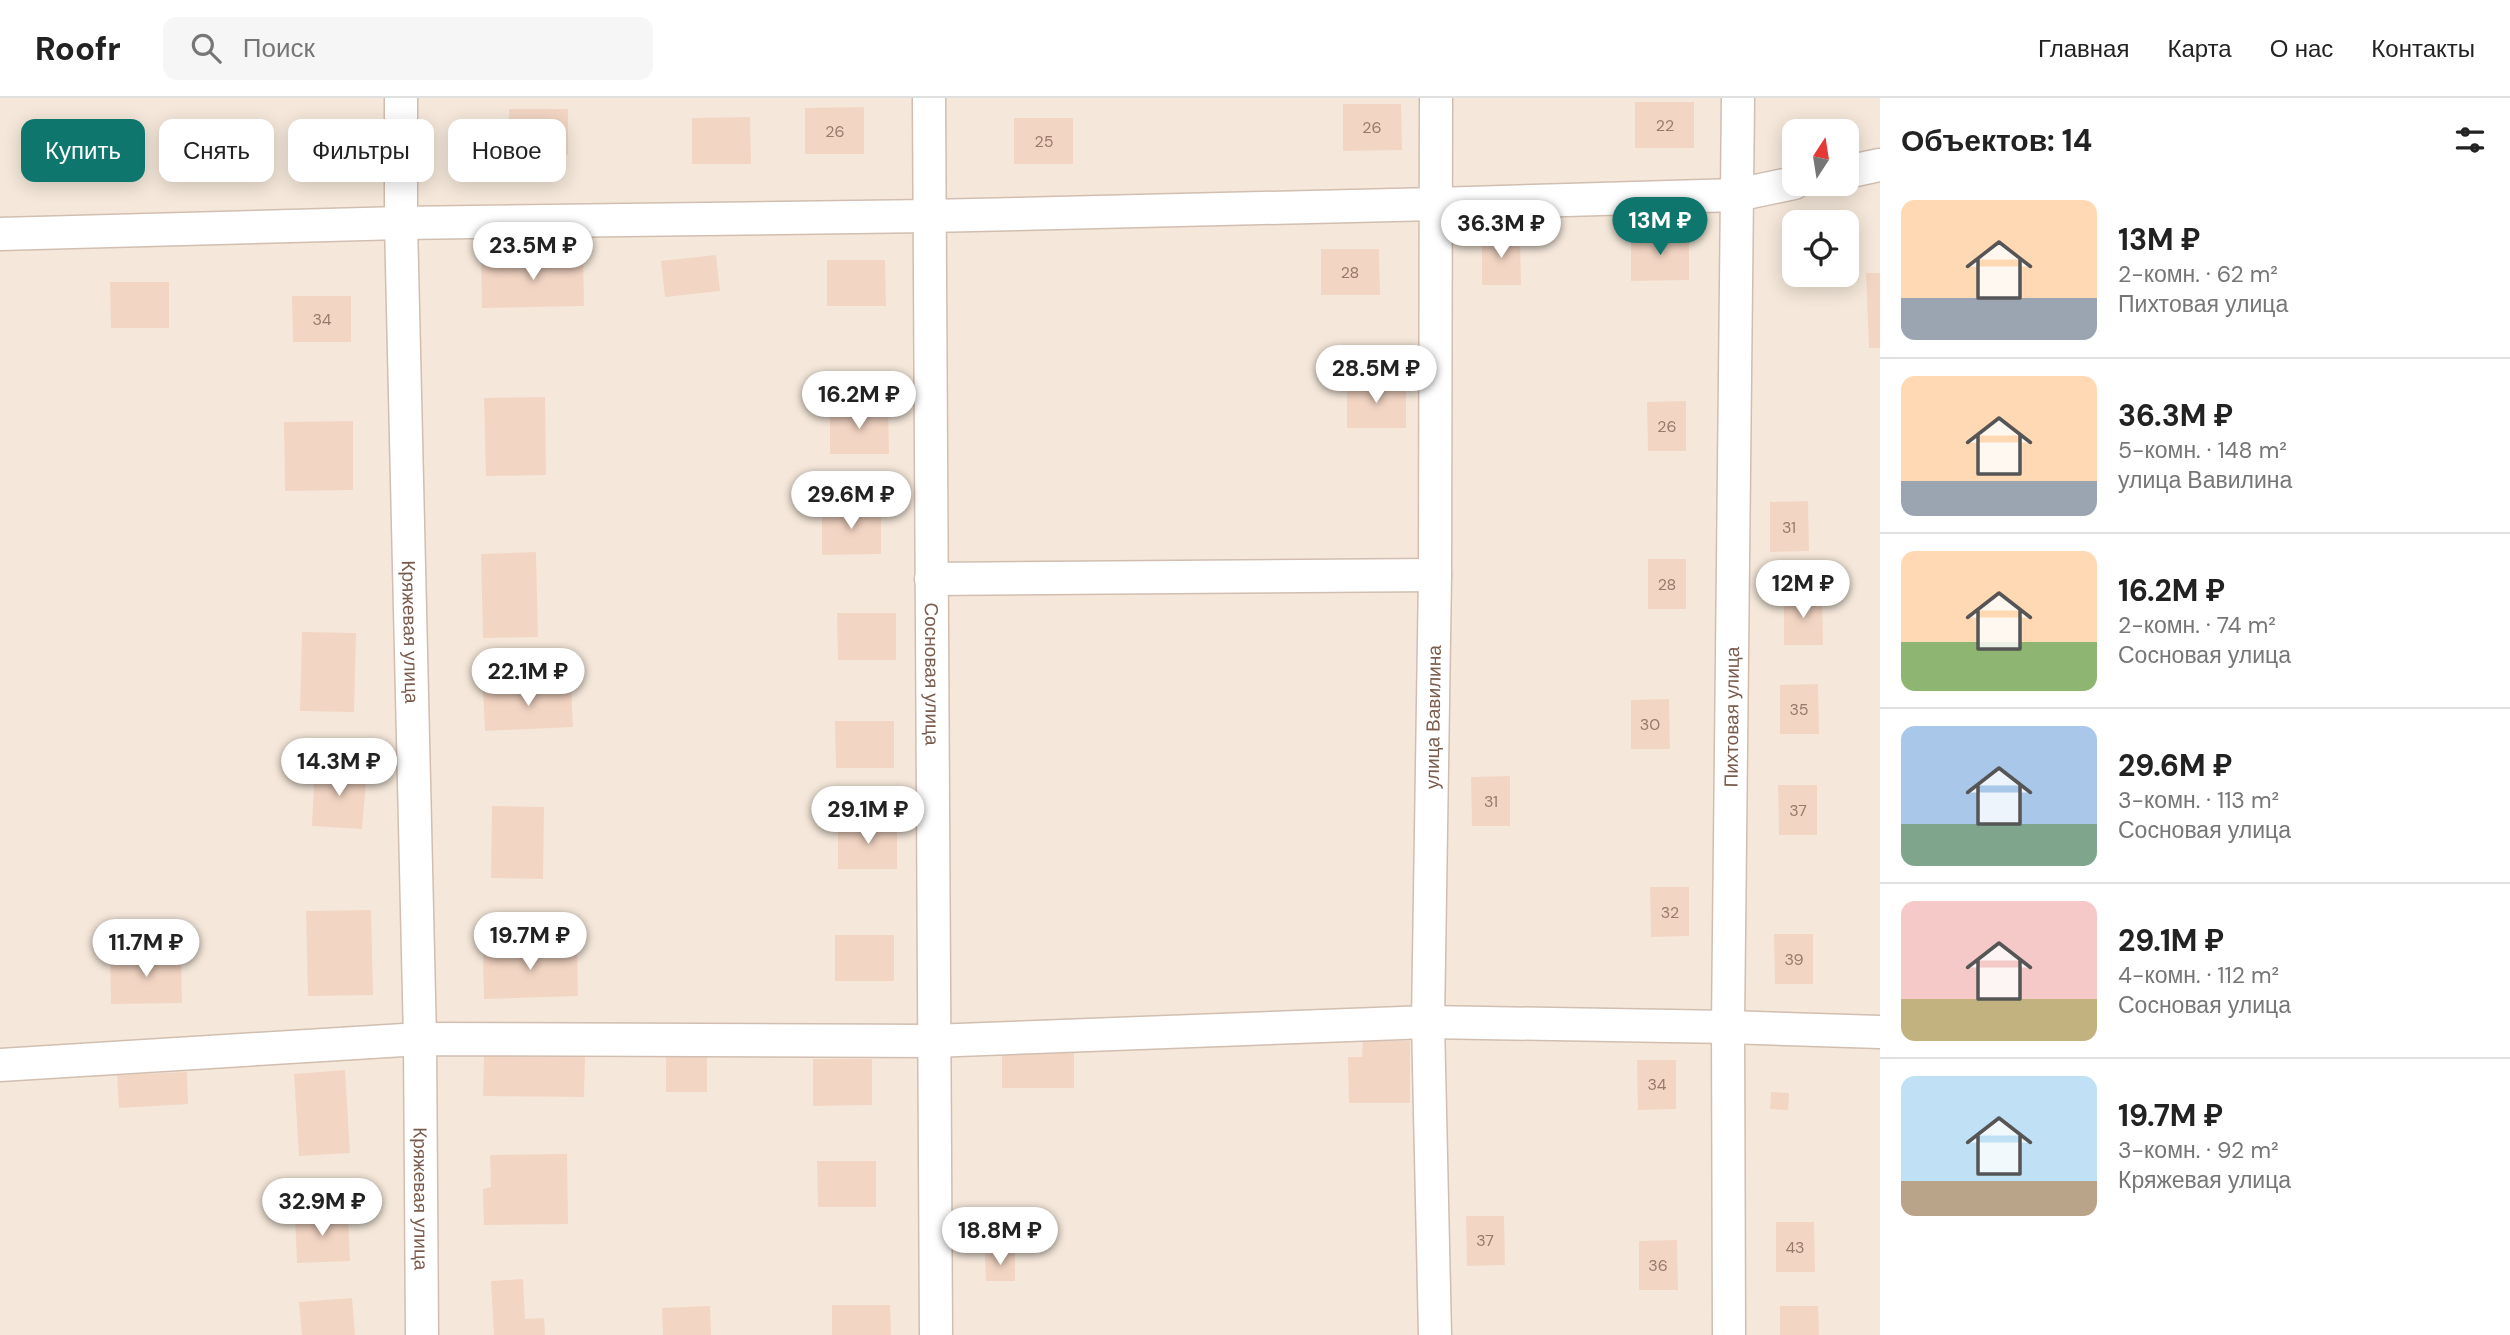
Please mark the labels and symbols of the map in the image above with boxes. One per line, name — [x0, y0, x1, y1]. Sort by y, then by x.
house number: 22 — [1656, 115, 1674, 136]
house number: 26 — [1362, 117, 1382, 138]
north arrow — [1782, 119, 1858, 196]
house number: 26 — [825, 121, 845, 142]
house number: 25 — [1035, 131, 1053, 152]
pin: 13M ₽ — [1611, 198, 1709, 257]
pin: 36.3M ₽ — [1436, 200, 1566, 260]
pin: 23.5M ₽ — [468, 222, 598, 282]
house number: 28 — [1341, 262, 1359, 283]
house number: 34 — [312, 309, 332, 330]
pin: 28.5M ₽ — [1311, 345, 1441, 405]
pin: 16.2M ₽ — [794, 372, 924, 431]
house number: 26 — [1657, 416, 1677, 437]
pin: 29.6M ₽ — [786, 472, 916, 531]
house number: 31 — [1782, 517, 1796, 538]
street label: Кряжевая улица — [396, 560, 425, 704]
pin: 12M ₽ — [1754, 560, 1852, 620]
house number: 28 — [1658, 574, 1676, 595]
street label: Сосновая улица — [919, 602, 945, 746]
street label: улица Вавилина — [1419, 644, 1446, 789]
street label: Пихтовая улица — [1718, 646, 1745, 788]
pin: 22.1M ₽ — [463, 648, 593, 708]
house number: 35 — [1789, 699, 1809, 720]
house number: 30 — [1640, 714, 1660, 735]
pin: 14.3M ₽ — [274, 738, 404, 798]
pin: 29.1M ₽ — [803, 786, 933, 846]
house number: 31 — [1484, 791, 1498, 812]
house number: 37 — [1789, 800, 1807, 821]
house number: 32 — [1661, 902, 1679, 923]
pin: 19.7M ₽ — [465, 912, 595, 972]
pin: 11.7M ₽ — [81, 920, 211, 979]
house number: 39 — [1784, 949, 1804, 970]
house number: 34 — [1647, 1074, 1667, 1095]
street label: Кряжевая улица — [408, 1127, 434, 1271]
pin: 32.9M ₽ — [257, 1178, 387, 1238]
pin: 18.8M ₽ — [935, 1208, 1065, 1267]
house number: 37 — [1476, 1230, 1494, 1251]
house number: 43 — [1785, 1237, 1805, 1258]
house number: 36 — [1648, 1255, 1668, 1276]

